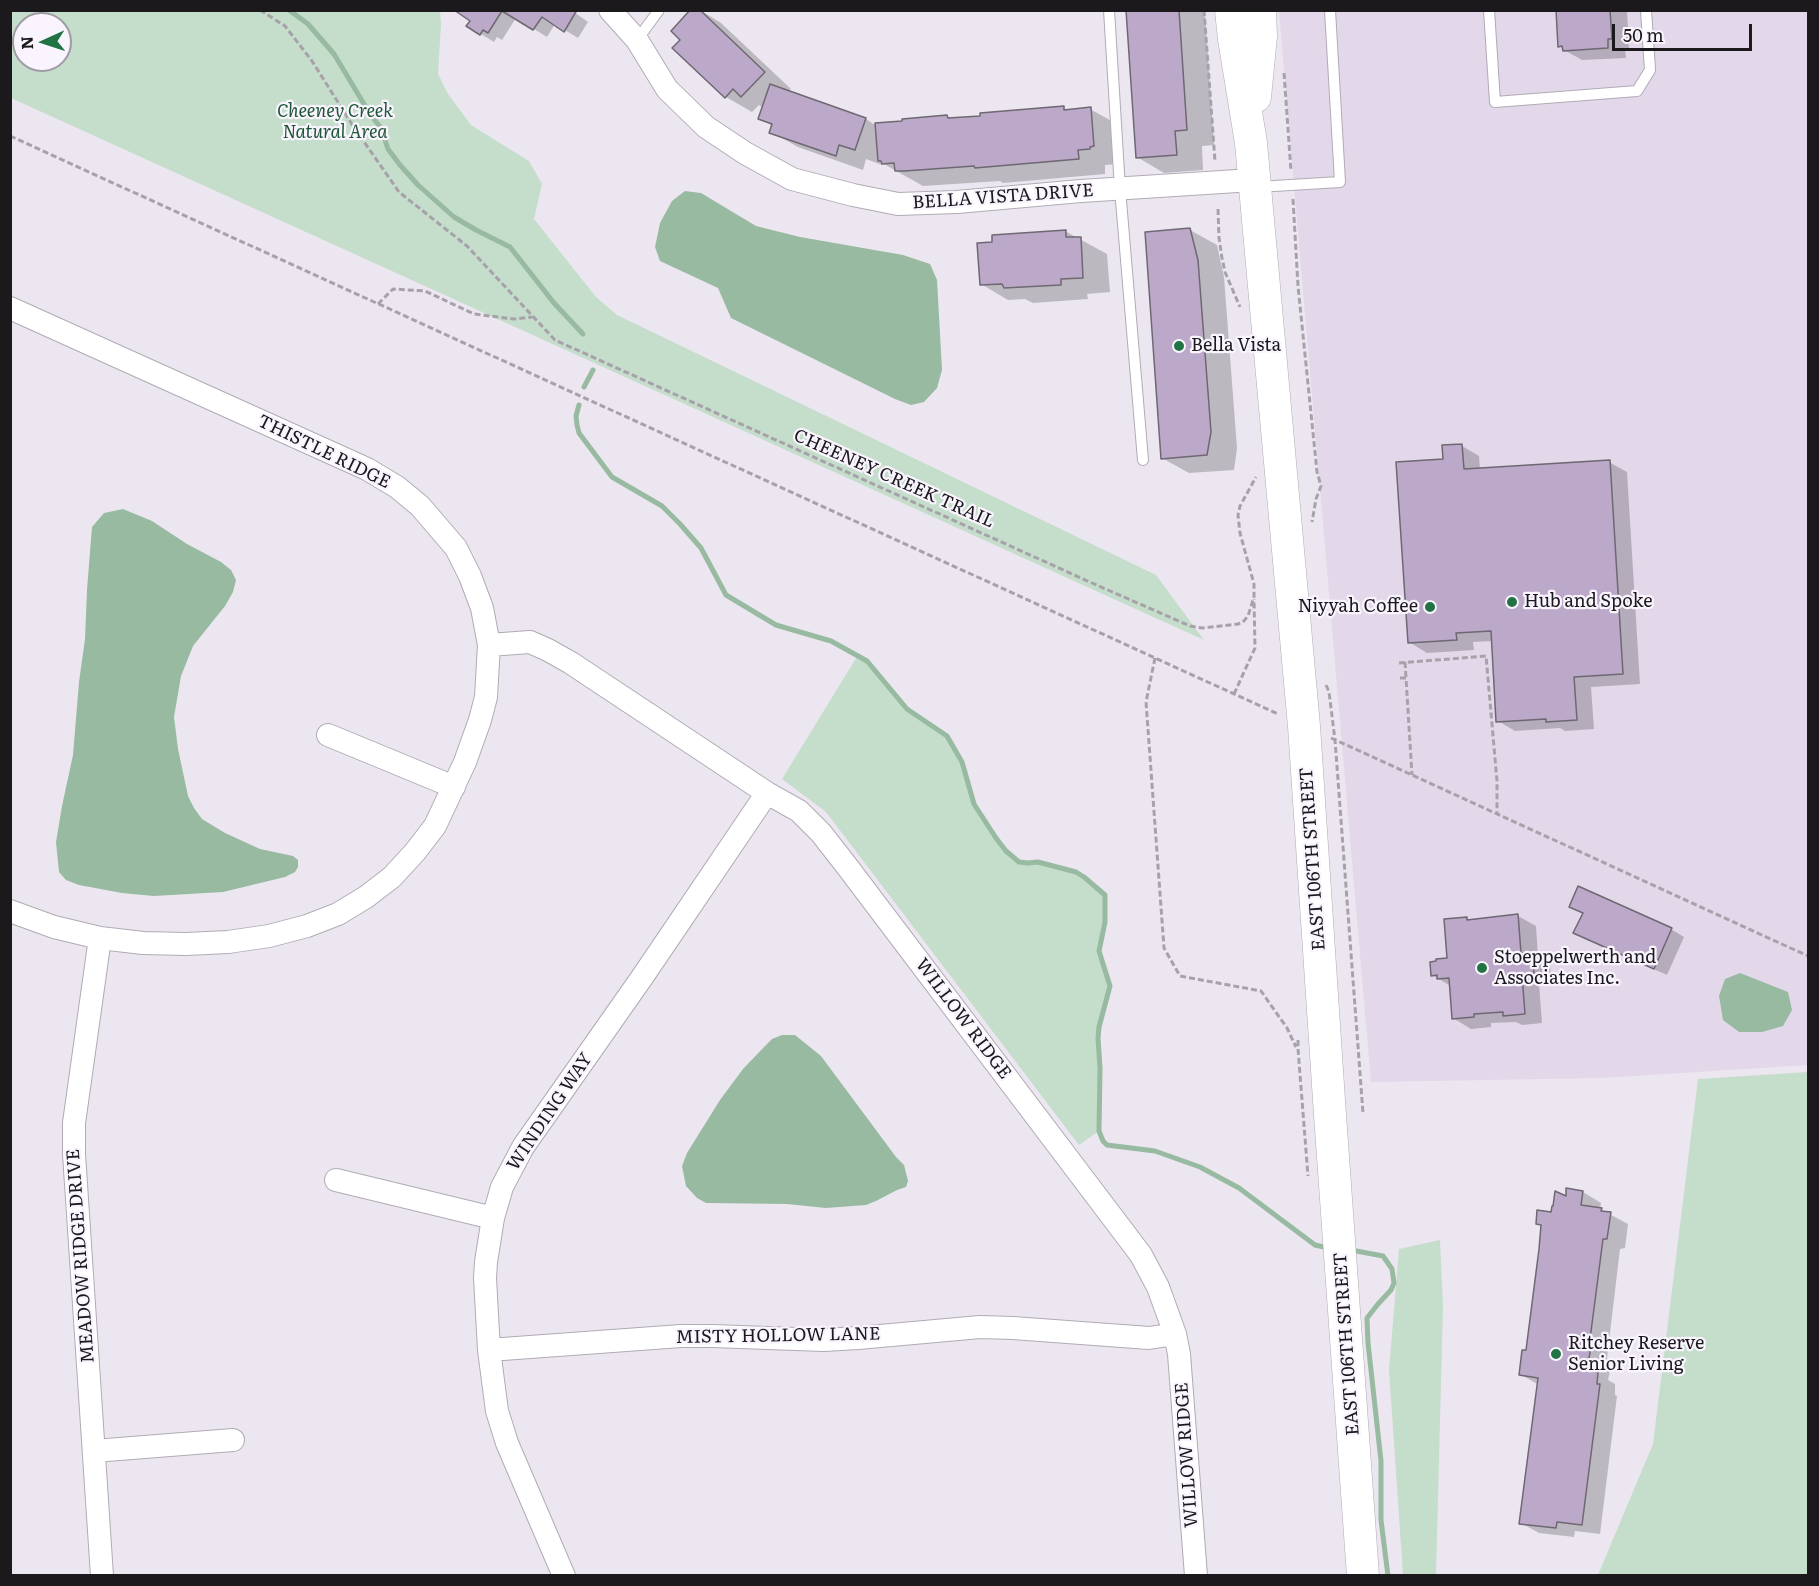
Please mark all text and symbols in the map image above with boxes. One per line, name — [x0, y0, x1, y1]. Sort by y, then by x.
north arrow — [12, 12, 72, 72]
scale bar — [1615, 12, 1754, 50]
text: 50 m — [1623, 21, 1664, 48]
text: N — [14, 35, 38, 50]
park label: Cheeney Creek Natural Area — [277, 101, 393, 144]
street label: BELLA VISTA DRIVE — [912, 180, 1094, 214]
place label: Bella Vista — [1191, 335, 1281, 357]
marker: Bella Vista — [1172, 339, 1186, 353]
street label: THISTLE RIDGE — [254, 410, 394, 494]
street label: CHEENEY CREEK TRAIL — [790, 425, 998, 533]
place label: Hub and Spoke — [1524, 591, 1653, 613]
marker: Hub and Spoke — [1505, 595, 1519, 609]
place label: Niyyah Coffee — [1298, 596, 1418, 618]
marker: Niyyah Coffee — [1423, 600, 1437, 614]
street label: EAST 106TH STREET — [1296, 767, 1330, 951]
place label: Stoeppelwerth and Associates Inc. — [1494, 947, 1656, 990]
street label: WILLOW RIDGE — [911, 954, 1015, 1084]
marker: Stoeppelwerth and Associates Inc. — [1475, 961, 1489, 975]
street label: WINDING WAY — [503, 1049, 597, 1175]
street label: MEADOW RIDGE DRIVE — [63, 1148, 99, 1364]
street label: EAST 106TH STREET — [1330, 1252, 1364, 1436]
street label: MISTY HOLLOW LANE — [675, 1323, 881, 1349]
place label: Ritchey Reserve Senior Living — [1568, 1333, 1704, 1376]
marker: Ritchey Reserve Senior Living — [1549, 1347, 1563, 1361]
street label: WILLOW RIDGE — [1171, 1382, 1203, 1528]

